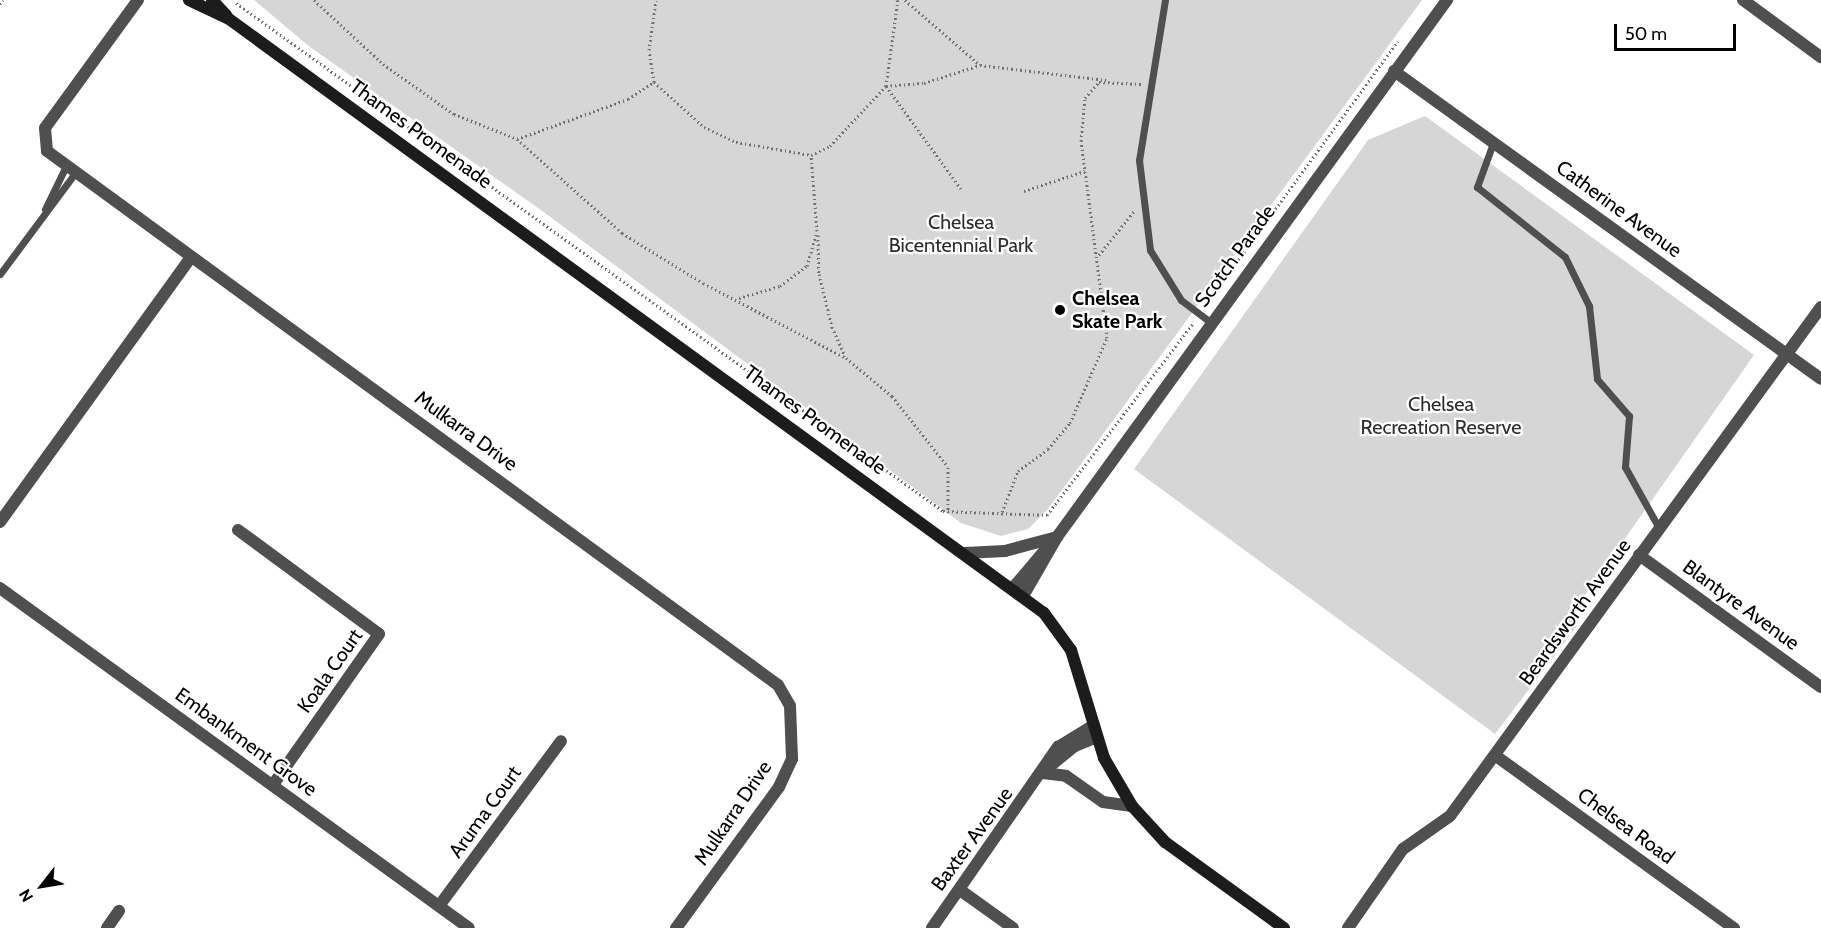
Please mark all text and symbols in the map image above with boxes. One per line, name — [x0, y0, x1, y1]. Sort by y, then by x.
scale bar — [1617, 12, 1738, 50]
text: 50 m — [1625, 23, 1667, 45]
street label: Thames Promenade — [345, 74, 497, 194]
street label: Catherine Avenue — [1551, 155, 1687, 263]
street label: Scotch Parade — [1190, 200, 1280, 312]
park label: Chelsea Bicentennial Park — [889, 210, 1033, 257]
place label: Chelsea Skate Park — [1072, 286, 1162, 333]
marker: Chelsea Skate Park — [1053, 303, 1067, 317]
street label: Thames Promenade — [739, 360, 891, 480]
street label: Mulkarra Drive — [410, 386, 522, 476]
park label: Chelsea Recreation Reserve — [1360, 393, 1522, 440]
street label: Beardsworth Avenue — [1514, 534, 1636, 690]
street label: Blantyre Avenue — [1678, 555, 1804, 655]
street label: Koala Court — [292, 625, 368, 717]
street label: Embankment Grove — [170, 683, 322, 801]
street label: Mulkarra Drive — [689, 756, 777, 870]
street label: Aruma Court — [444, 762, 526, 862]
street label: Baxter Avenue — [926, 783, 1018, 895]
street label: Chelsea Road — [1573, 783, 1679, 869]
north arrow — [12, 856, 72, 916]
text: N — [15, 886, 37, 905]

